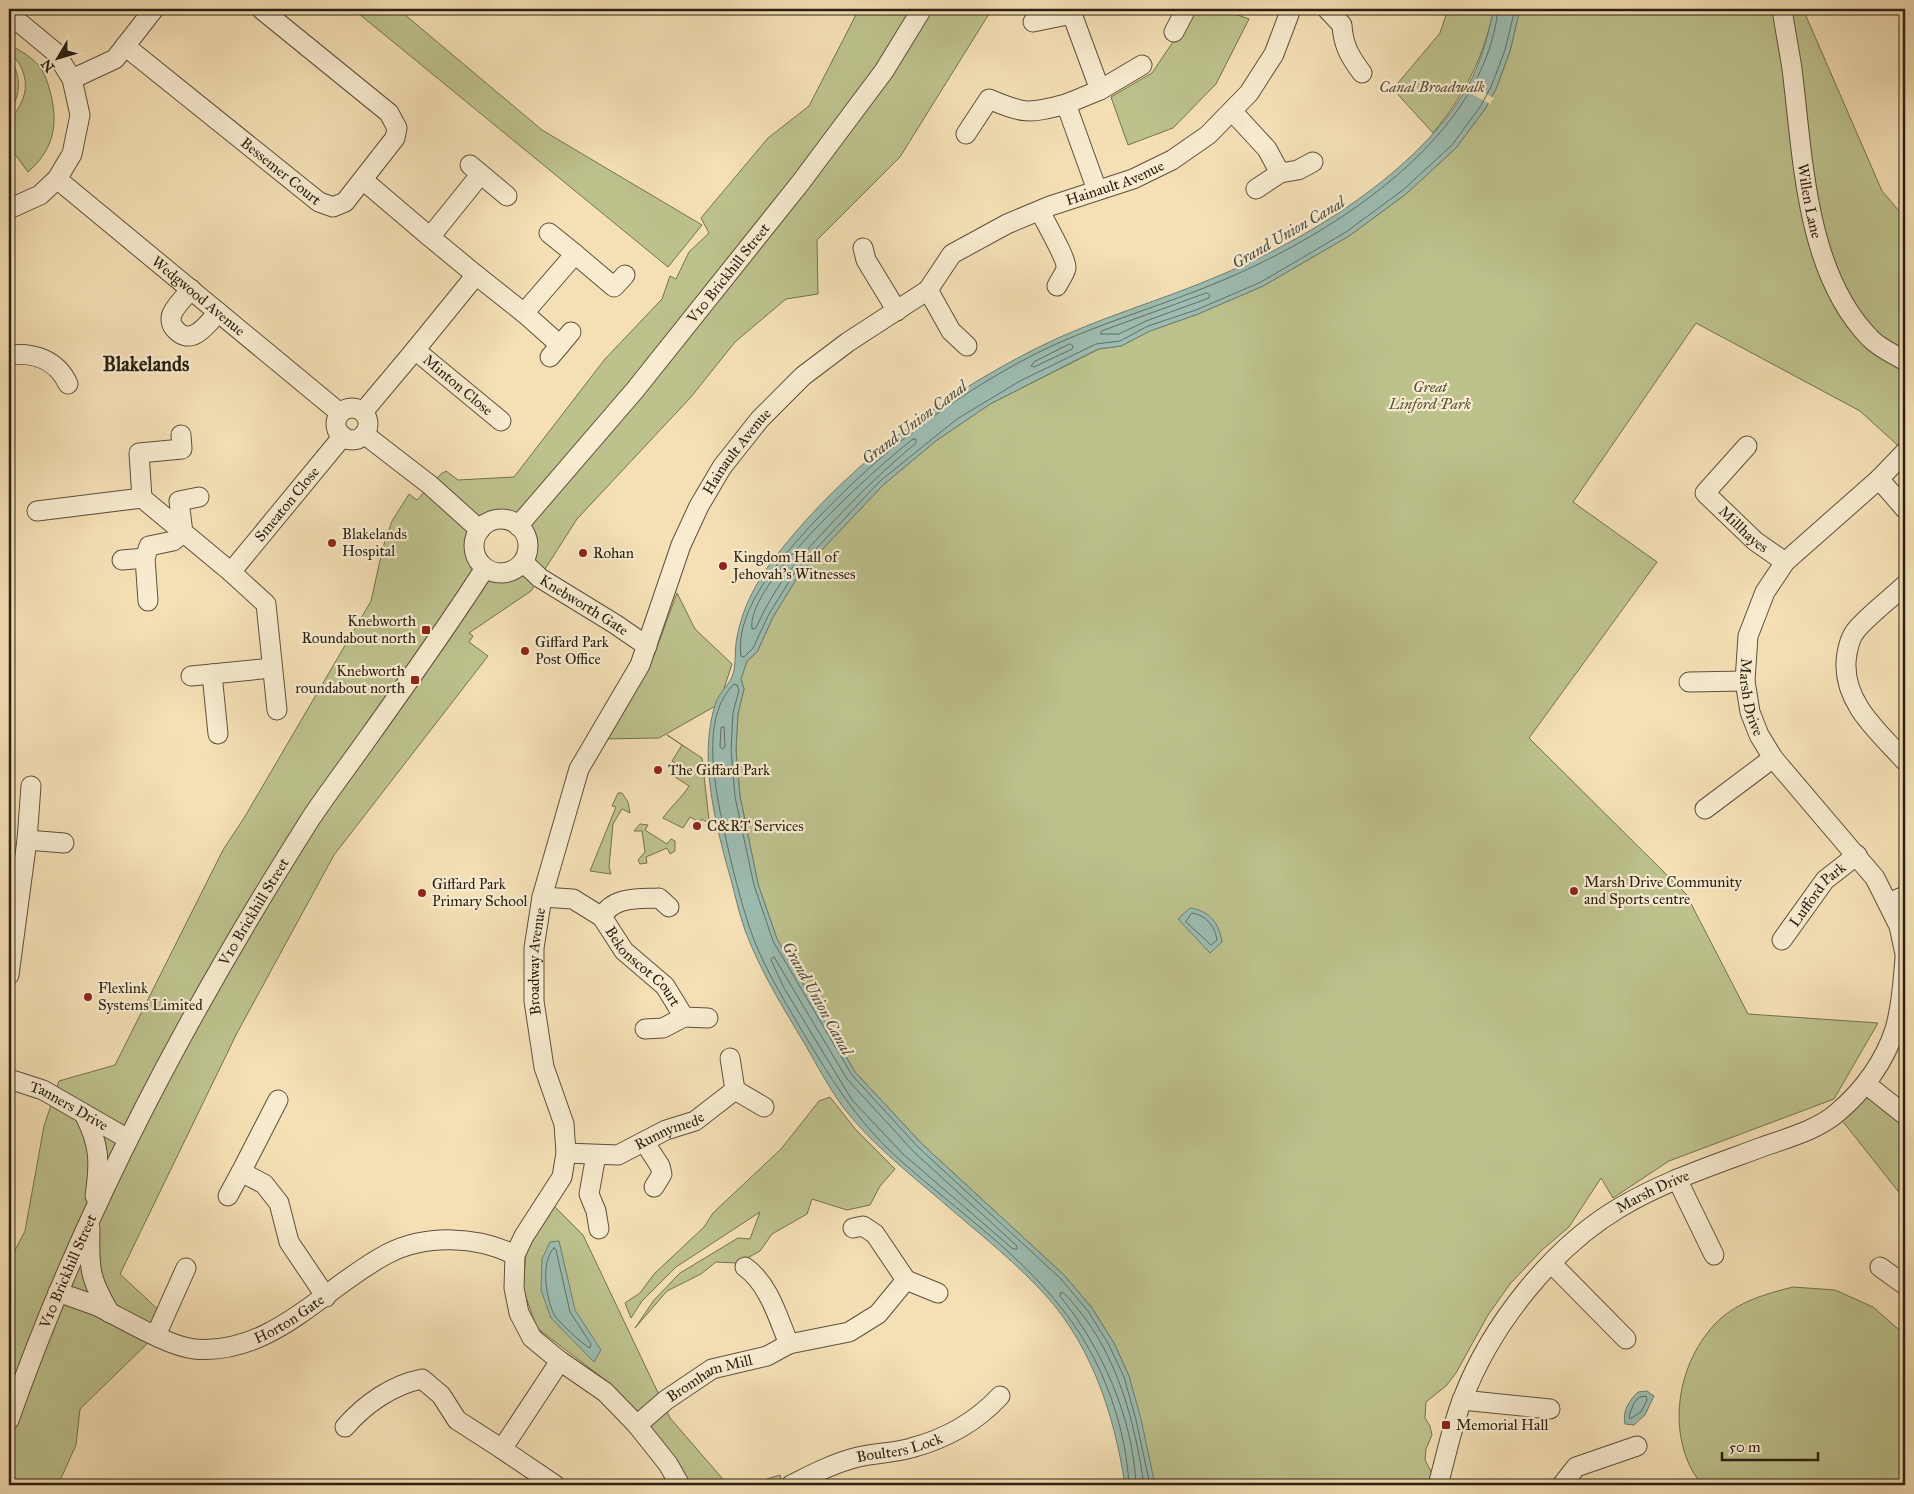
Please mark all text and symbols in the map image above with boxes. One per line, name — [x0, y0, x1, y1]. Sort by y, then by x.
north arrow — [32, 32, 82, 82]
text: N — [38, 56, 59, 76]
park label: Canal Broadwalk — [1379, 78, 1485, 96]
street label: Bessemer Court — [237, 134, 325, 209]
street label: Hainault Avenue — [1063, 156, 1167, 209]
street label: Willen Lane — [1794, 162, 1826, 240]
water label: Grand Union Canal — [1229, 192, 1349, 272]
street label: V10 Brickhill Street — [683, 219, 774, 327]
street label: Wedgwood Avenue — [148, 252, 249, 340]
street label: Minton Close — [419, 351, 497, 419]
district label: Blakelands — [103, 352, 190, 376]
water label: Grand Union Canal — [858, 376, 972, 468]
park label: Great Linford Park — [1388, 378, 1471, 413]
street label: Hainault Avenue — [699, 404, 775, 498]
street label: Smeaton Close — [251, 463, 323, 545]
street label: Millhayes — [1715, 502, 1772, 556]
place label: Blakelands Hospital — [342, 525, 407, 560]
marker: Blakelands Hospital — [326, 537, 338, 549]
place label: Rohan — [593, 544, 634, 562]
marker: Rohan — [577, 547, 589, 559]
place label: Kingdom Hall of Jehovah's Witnesses — [731, 548, 856, 584]
marker: Kingdom Hall of Jehovah's Witnesses — [717, 560, 729, 572]
street label: Knebworth Gate — [536, 571, 632, 639]
place label: Knebworth Roundabout north — [301, 612, 417, 647]
marker: Knebworth Roundabout north — [420, 624, 432, 636]
place label: Giffard Park Post Office — [535, 633, 609, 668]
marker: Giffard Park Post Office — [519, 645, 531, 657]
street label: Marsh Drive — [1736, 658, 1767, 739]
place label: Knebworth roundabout north — [295, 662, 406, 697]
marker: Knebworth roundabout north — [409, 674, 421, 686]
place label: The Giffard Park — [668, 761, 770, 779]
marker: The Giffard Park — [652, 764, 664, 776]
place label: C&RT Services — [707, 817, 804, 835]
marker: C&RT Services — [691, 820, 703, 832]
street label: V10 Brickhill Street — [214, 854, 293, 970]
street label: Lufford Park — [1785, 858, 1849, 930]
place label: Marsh Drive Community and Sports centre — [1584, 873, 1743, 908]
place label: Giffard Park Primary School — [432, 875, 529, 910]
marker: Marsh Drive Community and Sports centre — [1568, 885, 1580, 897]
marker: Giffard Park Primary School — [416, 887, 428, 899]
street label: Broadway Avenue — [524, 906, 549, 1017]
street label: Bekonscot Court — [601, 923, 685, 1010]
water label: Grand Union Canal — [779, 938, 857, 1060]
place label: Flexlink Systems Limited — [98, 979, 203, 1014]
marker: Flexlink Systems Limited — [82, 991, 94, 1003]
street label: Tanners Drive — [27, 1077, 112, 1135]
street label: Runnymede — [632, 1108, 708, 1154]
street label: Marsh Drive — [1613, 1166, 1692, 1217]
street label: V10 Brickhill Street — [35, 1211, 101, 1332]
street label: Horton Gate — [251, 1291, 328, 1347]
street label: Bromham Mill — [663, 1351, 755, 1406]
place label: Memorial Hall — [1456, 1416, 1549, 1434]
marker: Memorial Hall — [1440, 1419, 1452, 1431]
street label: Boulters Lock — [855, 1429, 945, 1466]
scale bar — [1722, 1429, 1818, 1461]
text: 50 m — [1729, 1438, 1761, 1456]

